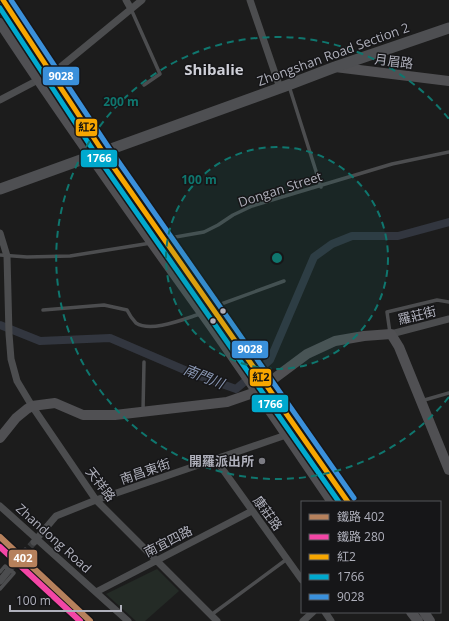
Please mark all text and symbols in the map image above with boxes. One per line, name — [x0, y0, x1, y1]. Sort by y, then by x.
street label: Zhongshan Road Section 2 — [254, 18, 412, 90]
street label: 月眉路 — [374, 50, 414, 72]
district label: Shibalie — [184, 59, 244, 79]
line badge: 9028 — [42, 66, 80, 86]
text: 9028 — [48, 68, 74, 83]
text: 200 m — [103, 93, 139, 110]
line badge: 紅2 — [75, 118, 98, 137]
text: 紅2 — [78, 119, 96, 134]
line badge: 1766 — [80, 149, 118, 168]
text: 1766 — [86, 150, 112, 165]
street label: Dongan Street — [236, 167, 325, 211]
text: 100 m — [181, 171, 217, 188]
centre of rings — [270, 251, 284, 265]
street label: 羅莊街 — [396, 302, 438, 328]
unlabelled marker — [218, 306, 228, 316]
unlabelled marker — [208, 316, 218, 326]
line badge: 9028 — [231, 340, 269, 359]
text: 9028 — [237, 341, 263, 356]
water label: 南門川 — [181, 359, 229, 393]
line badge: 紅2 — [249, 368, 272, 387]
text: 紅2 — [252, 369, 270, 384]
line badge: 1766 — [251, 394, 289, 413]
text: 1766 — [257, 396, 283, 411]
place label: 開羅派出所 — [189, 452, 254, 470]
street label: 南昌東街 — [117, 454, 173, 488]
marker: 開羅派出所 — [257, 456, 267, 466]
street label: 天祥路 — [82, 463, 120, 505]
street label: 康莊路 — [249, 492, 287, 534]
street label: Zhandong Road — [12, 499, 96, 577]
legend — [301, 501, 441, 613]
text: 鐵路 402 — [337, 508, 385, 525]
street label: 南宜四路 — [141, 521, 195, 561]
text: 鐵路 280 — [337, 528, 385, 545]
text: 紅2 — [337, 548, 356, 565]
line badge: 402 — [8, 549, 38, 568]
text: 402 — [14, 550, 32, 565]
text: 1766 — [337, 568, 365, 585]
scale bar — [10, 587, 121, 613]
text: 9028 — [337, 588, 365, 605]
text: 100 m — [16, 592, 51, 609]

